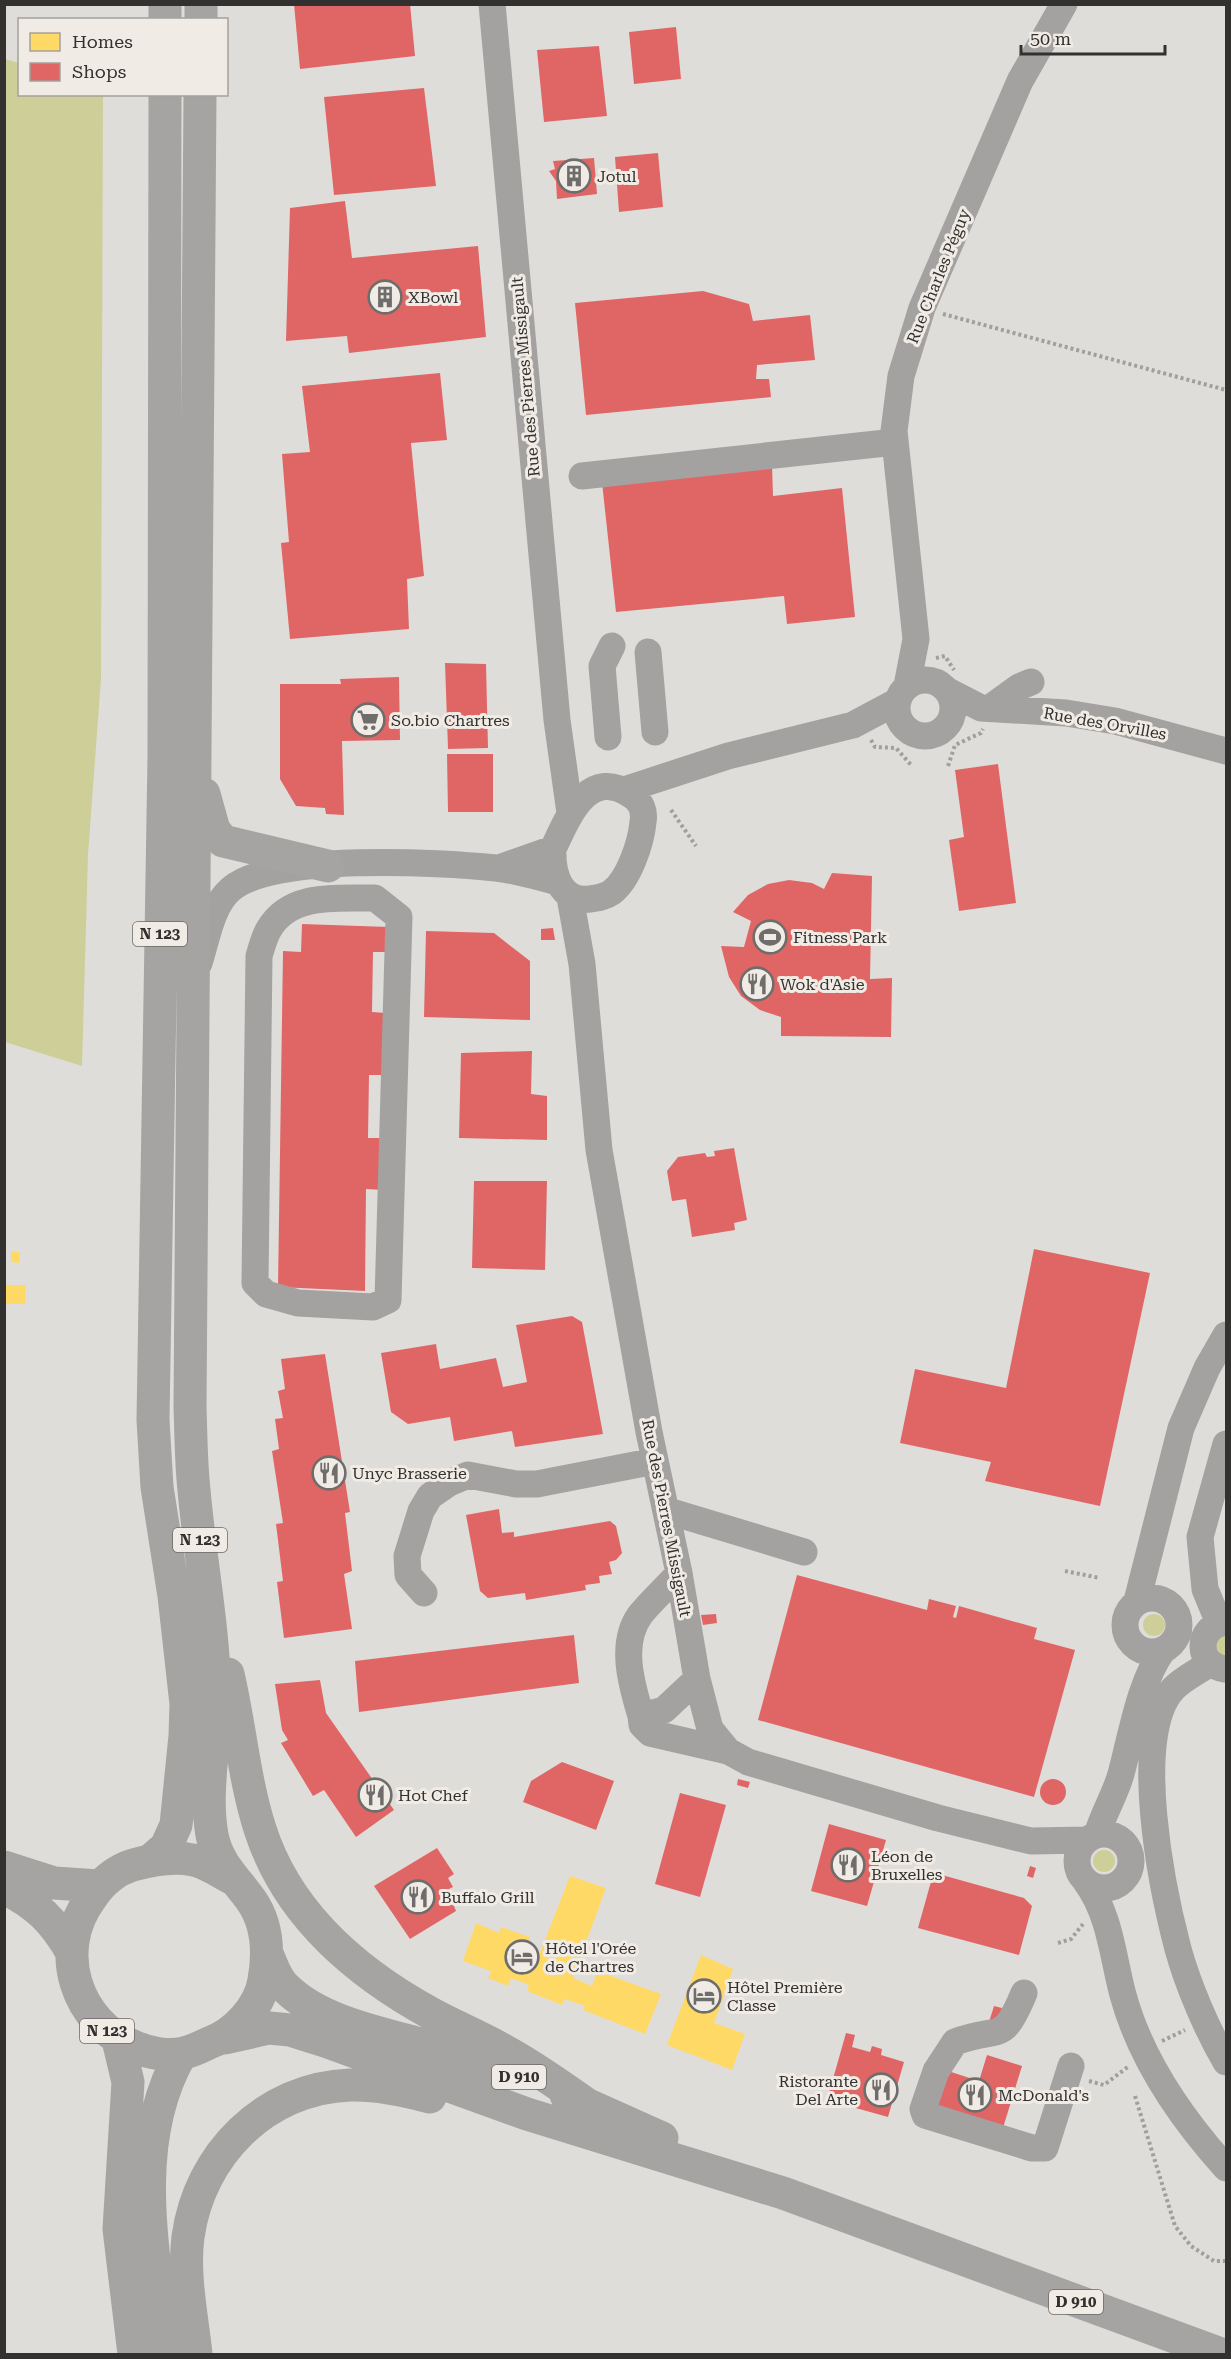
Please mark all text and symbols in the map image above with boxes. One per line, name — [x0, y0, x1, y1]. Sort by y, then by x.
legend — [18, 18, 228, 96]
scale bar — [1021, 18, 1165, 56]
text: 50 m — [1030, 28, 1071, 49]
text: Homes — [72, 31, 133, 52]
text: Shops — [72, 61, 126, 82]
building icon: Jotul — [556, 158, 592, 194]
place label: Jotul — [597, 167, 637, 186]
street label: Rue Charles Péguy — [903, 206, 974, 346]
street label: Rue des Pierres Missigault — [507, 276, 544, 478]
building icon: XBowl — [367, 279, 403, 315]
place label: XBowl — [408, 288, 458, 307]
supermarket icon: So.bio Chartres — [350, 702, 386, 738]
street label: Rue des Orvilles — [1042, 703, 1168, 744]
place label: So.bio Chartres — [391, 711, 510, 730]
sports icon: Fitness Park — [752, 919, 788, 955]
road number: N 123 — [133, 922, 187, 946]
place label: Fitness Park — [793, 928, 887, 947]
restaurant icon: Wok d'Asie — [739, 966, 775, 1002]
place label: Wok d'Asie — [780, 975, 865, 994]
street label: Rue des Pierres Missigault — [638, 1418, 695, 1619]
restaurant icon: Unyc Brasserie — [311, 1455, 347, 1491]
place label: Unyc Brasserie — [352, 1464, 467, 1483]
road number: N 123 — [173, 1528, 227, 1552]
restaurant icon: Hot Chef — [357, 1777, 393, 1813]
place label: Hot Chef — [398, 1786, 469, 1805]
restaurant icon: Léon de Bruxelles — [830, 1847, 866, 1883]
place label: Léon de Bruxelles — [871, 1847, 943, 1884]
restaurant icon: Buffalo Grill — [400, 1879, 436, 1915]
place label: Buffalo Grill — [441, 1888, 535, 1907]
hotel icon: Hôtel l'Orée de Chartres — [504, 1939, 540, 1975]
place label: Hôtel l'Orée de Chartres — [545, 1939, 637, 1976]
hotel icon: Hôtel Première Classe — [686, 1978, 722, 2014]
place label: Hôtel Première Classe — [727, 1978, 843, 2015]
road number: N 123 — [80, 2019, 134, 2043]
road number: D 910 — [492, 2065, 546, 2089]
place label: Ristorante Del Arte — [778, 2072, 858, 2109]
restaurant icon: Ristorante Del Arte — [863, 2072, 899, 2108]
restaurant icon: McDonald's — [957, 2077, 993, 2113]
place label: McDonald's — [998, 2086, 1090, 2105]
road number: D 910 — [1049, 2290, 1103, 2314]

